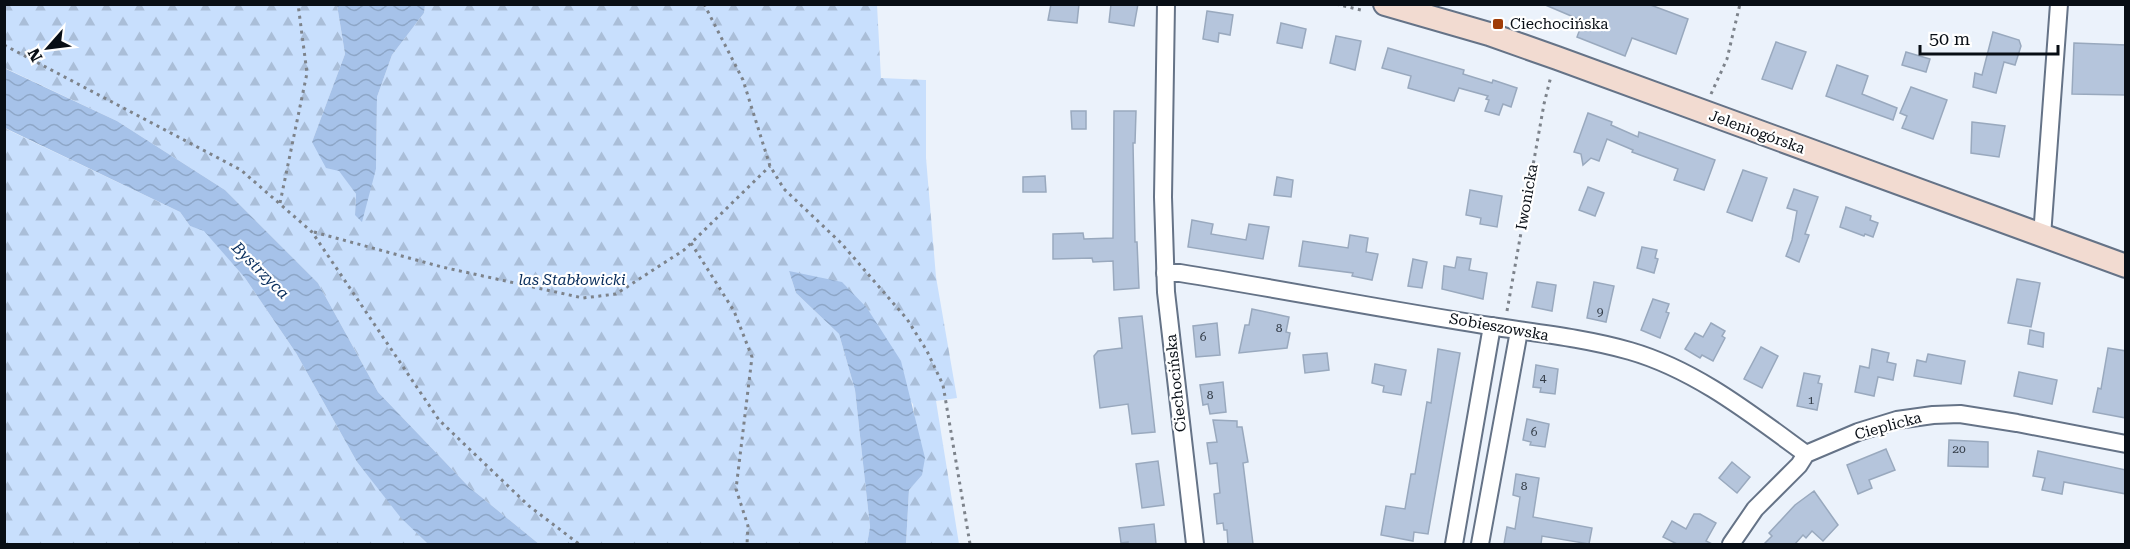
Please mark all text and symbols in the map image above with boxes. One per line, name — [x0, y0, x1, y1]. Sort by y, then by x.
place label: Ciechocińska — [1510, 15, 1608, 33]
marker: Ciechocińska — [1491, 17, 1505, 31]
north arrow — [18, 18, 78, 78]
scale bar — [1920, 18, 2058, 56]
text: 50 m — [1929, 28, 1970, 49]
text: N — [24, 45, 46, 65]
street label: Jeleniogórska — [1707, 106, 1807, 158]
street label: Iwonicka — [1512, 163, 1542, 231]
water label: Bystrzyca — [227, 237, 293, 303]
park label: las Stabłowicki — [518, 271, 626, 289]
house number: 9 — [1597, 305, 1604, 319]
street label: Sobieszowska — [1448, 309, 1550, 345]
house number: 8 — [1276, 321, 1283, 335]
house number: 6 — [1200, 330, 1207, 344]
street label: Ciechocińska — [1162, 333, 1190, 433]
house number: 4 — [1540, 371, 1547, 385]
house number: 8 — [1207, 388, 1214, 402]
house number: 1 — [1808, 393, 1815, 407]
street label: Cieplicka — [1853, 408, 1923, 444]
house number: 6 — [1531, 425, 1538, 439]
house number: 20 — [1952, 442, 1966, 456]
house number: 8 — [1521, 479, 1528, 493]

